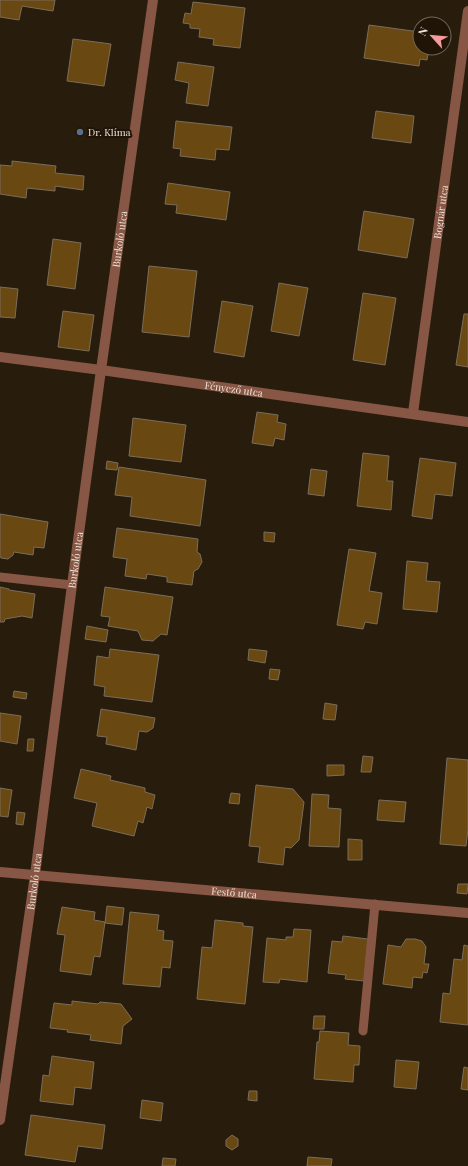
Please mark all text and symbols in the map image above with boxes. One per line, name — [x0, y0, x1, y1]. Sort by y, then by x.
north arrow — [412, 16, 452, 56]
text: N — [414, 24, 431, 38]
place label: Dr. Klíma — [88, 125, 131, 139]
marker: Dr. Klíma — [75, 127, 85, 137]
street label: Bognár utca — [430, 184, 451, 240]
street label: Burkoló utca — [109, 210, 130, 268]
street label: Fényező utca — [204, 378, 264, 400]
street label: Burkoló utca — [65, 531, 86, 589]
street label: Burkoló utca — [23, 852, 45, 911]
street label: Festő utca — [211, 884, 258, 901]

